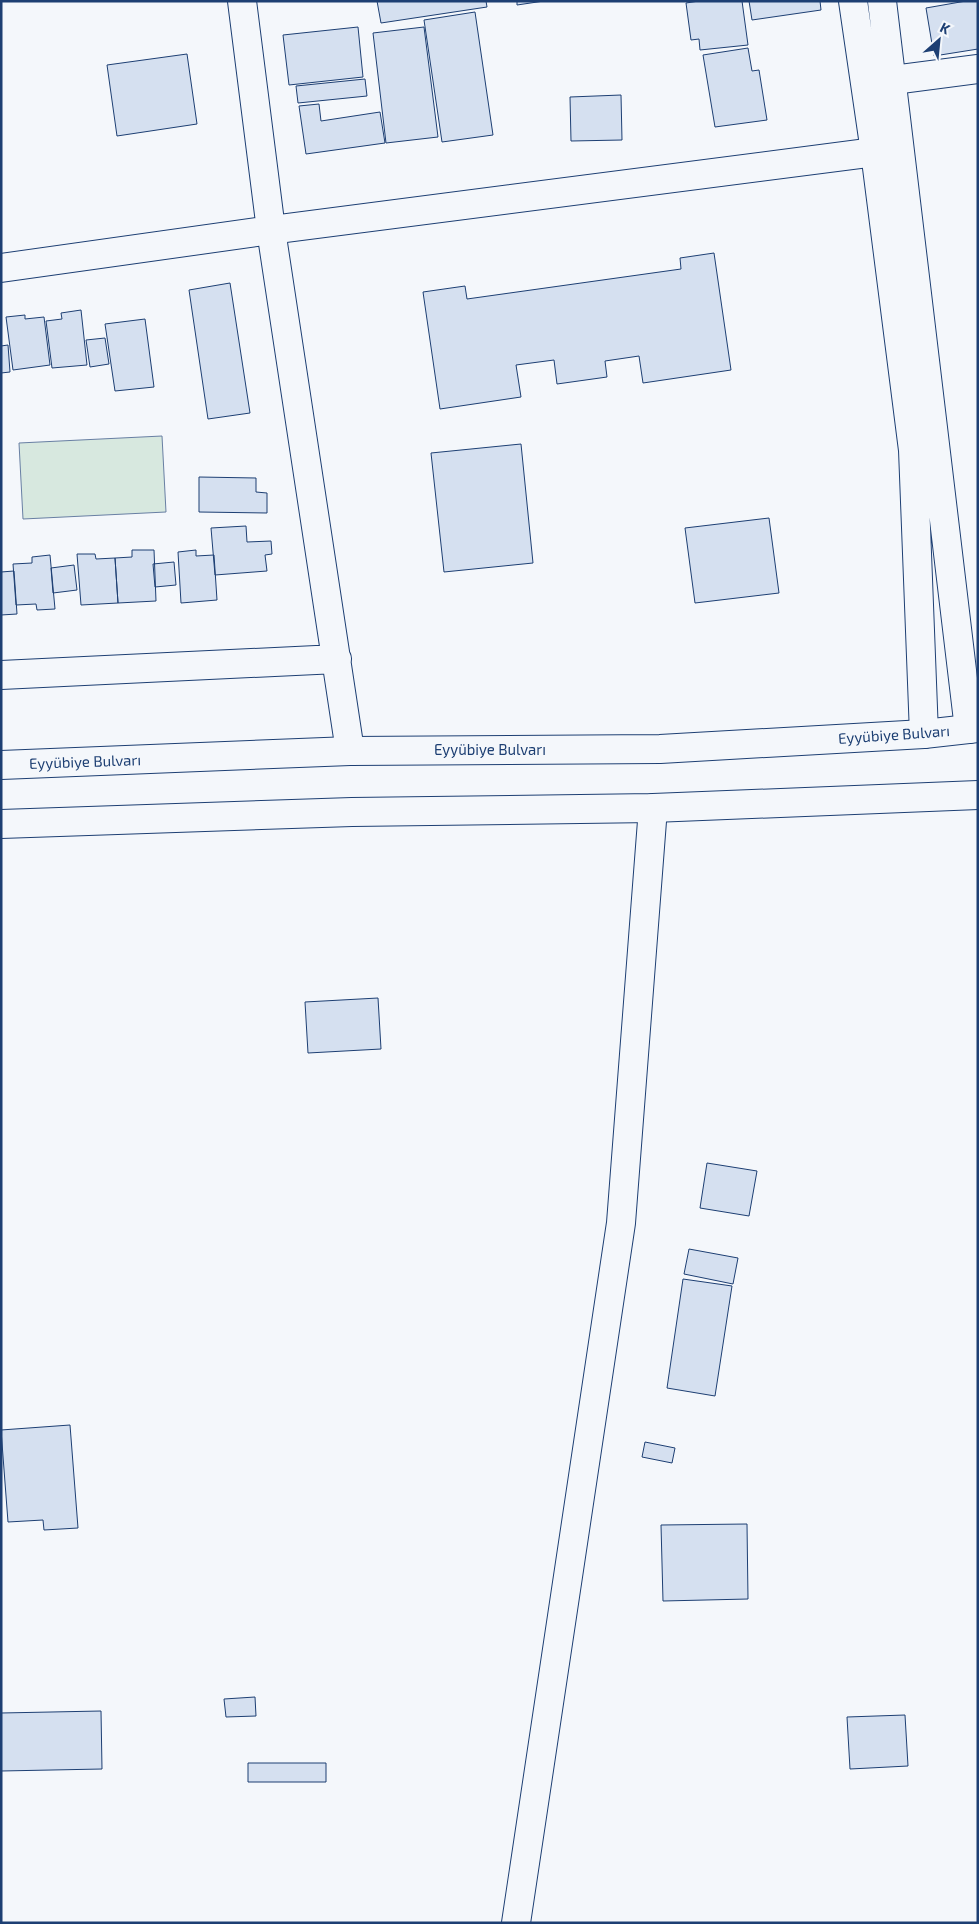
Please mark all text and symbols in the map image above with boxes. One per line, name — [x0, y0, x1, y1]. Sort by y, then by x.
north arrow — [914, 15, 964, 65]
text: K — [937, 18, 953, 38]
street label: Eyyübiye Bulvarı — [837, 721, 951, 747]
street label: Eyyübiye Bulvarı — [434, 740, 546, 758]
street label: Eyyübiye Bulvarı — [29, 750, 141, 772]

